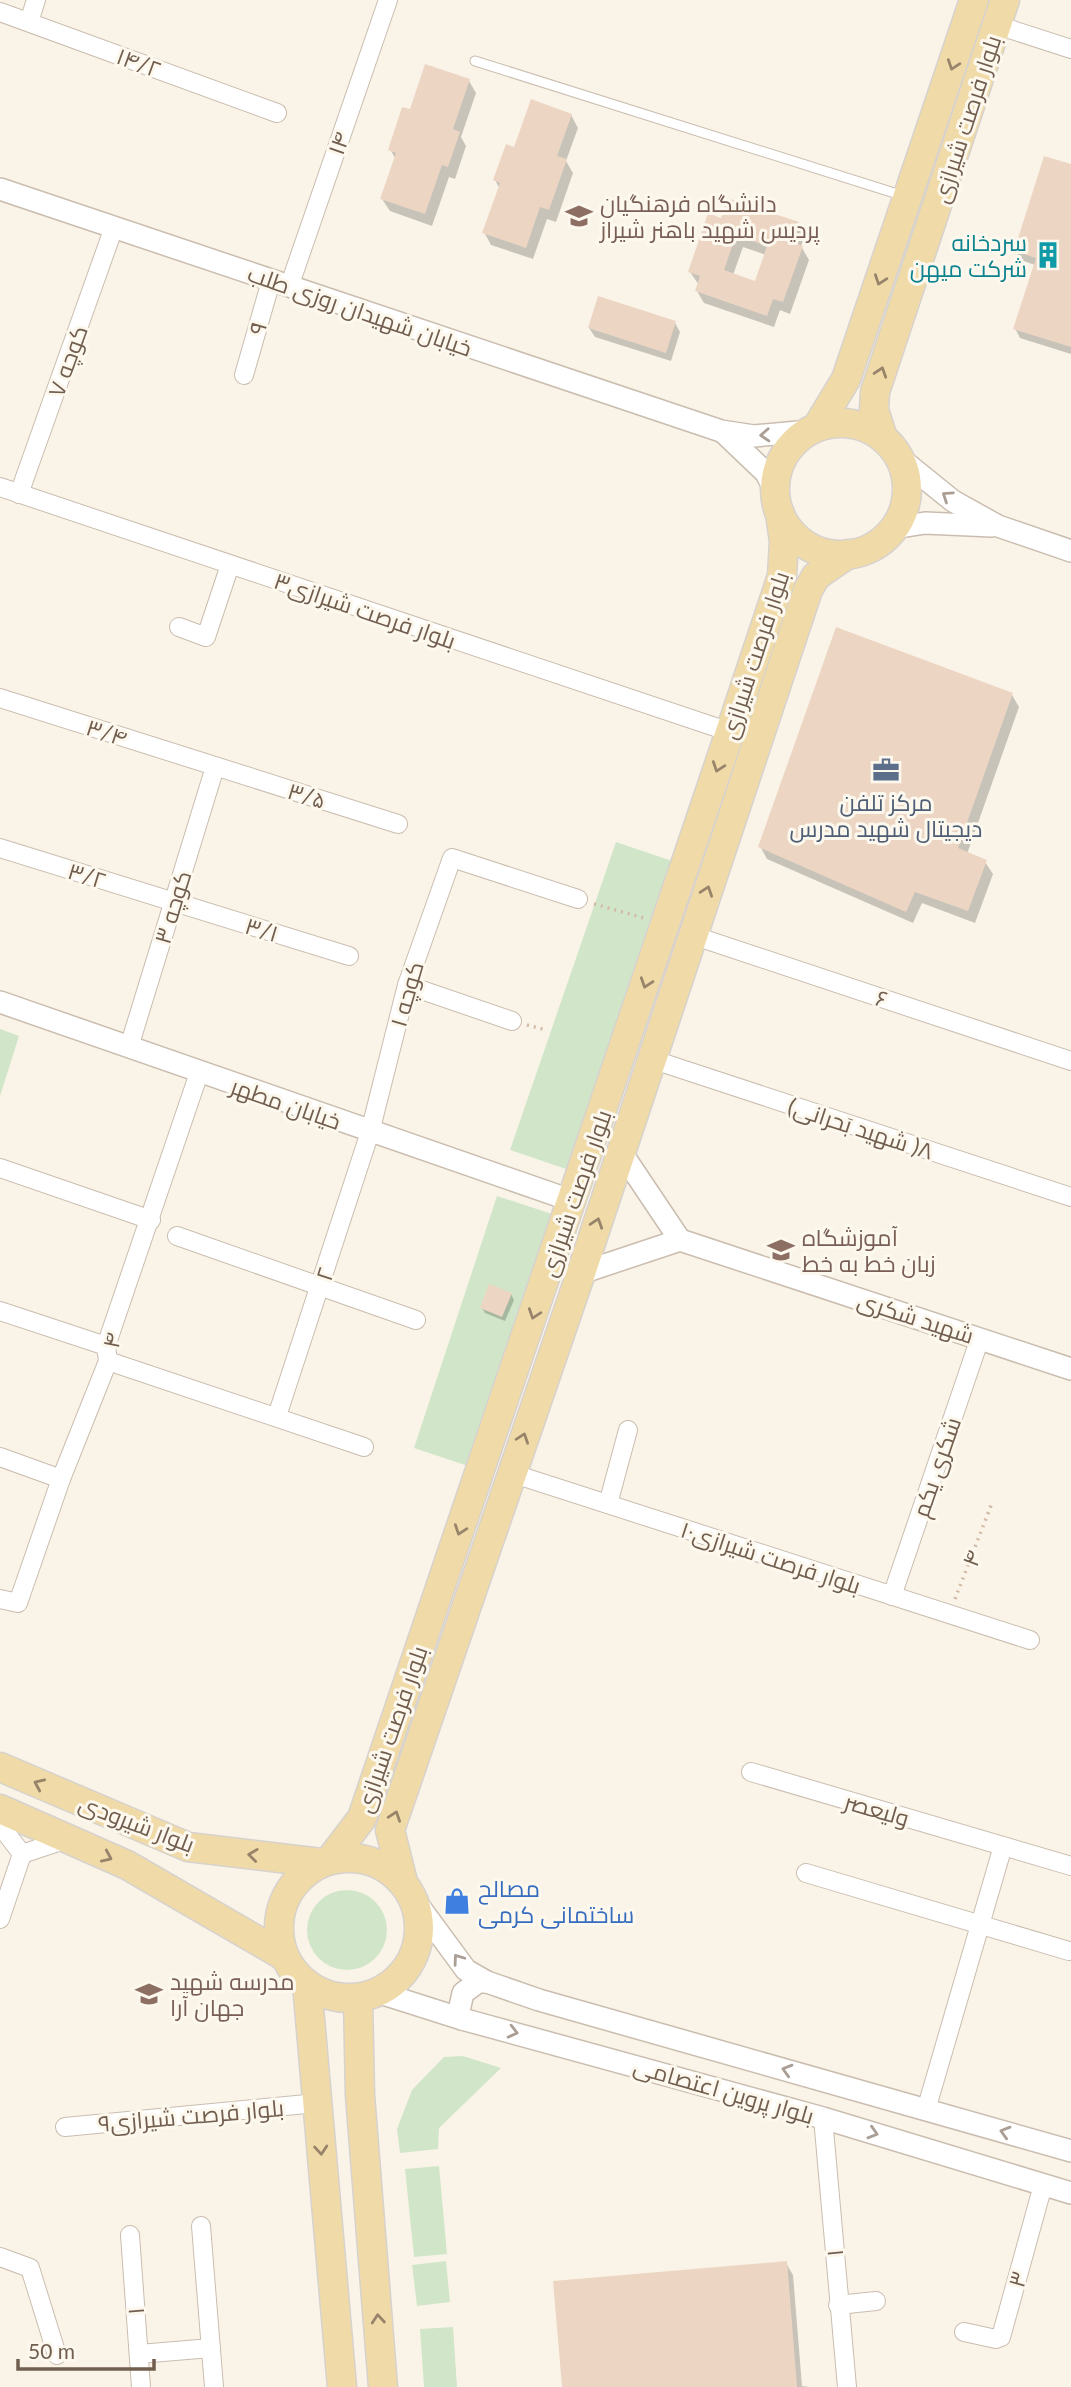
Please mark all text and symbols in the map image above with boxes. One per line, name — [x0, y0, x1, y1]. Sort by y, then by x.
street label: بلوار فرصت شیرازی — [926, 32, 1007, 207]
street label: ۱۴/۲ — [113, 41, 165, 83]
one-way arrow — [946, 58, 961, 70]
street label: ۱۴ — [321, 128, 355, 158]
place label: دانشگاه فرهنگیان پردیس شهید باهنر شیراز — [598, 189, 820, 245]
school or university icon: دانشگاه فرهنگیان پردیس شهید باهنر شیراز — [564, 201, 594, 231]
place label: سردخانه شرکت میهن — [910, 228, 1027, 283]
building icon: سردخانه شرکت میهن — [1033, 240, 1063, 270]
street label: خیابان شهیدان روزی طلب — [244, 258, 476, 362]
one-way arrow — [874, 274, 888, 286]
street label: ۹ — [242, 318, 272, 338]
street label: کوچه ۷ — [41, 321, 95, 401]
one-way arrow — [873, 366, 887, 379]
one-way arrow — [759, 428, 770, 443]
one-way arrow — [941, 492, 954, 505]
street label: ۳بلوار فرصت شیرازی — [270, 566, 459, 655]
street label: بلوار فرصت شیرازی — [714, 568, 795, 743]
street label: ۳/۴ — [83, 712, 131, 752]
office icon: مرکز تلفن دیجیتال شهید مدرس — [871, 755, 901, 785]
one-way arrow — [712, 761, 726, 773]
street label: ۳/۵ — [284, 776, 330, 814]
place label: مرکز تلفن دیجیتال شهید مدرس — [790, 788, 982, 843]
street label: ۳/۲ — [65, 856, 109, 894]
street label: کوچه ۳ — [148, 867, 198, 948]
one-way arrow — [699, 885, 714, 897]
street label: ۳/۱ — [242, 911, 282, 947]
street label: کوچه ۱ — [383, 958, 431, 1030]
one-way arrow — [640, 976, 654, 988]
street label: ۶ — [872, 983, 892, 1013]
street label: خیابان مطهر — [225, 1070, 345, 1136]
street label: (شهید بَحرانی )۸ — [784, 1091, 937, 1166]
street label: بلوار فرصت شیرازی — [533, 1106, 618, 1280]
one-way arrow — [589, 1218, 604, 1230]
place label: آموزشگاه زبان خط به خط — [802, 1223, 936, 1278]
school or university icon: آموزشگاه زبان خط به خط — [766, 1235, 796, 1265]
street label: ۲ — [309, 1264, 339, 1284]
street label: شهید شکری — [854, 1285, 978, 1350]
one-way arrow — [528, 1308, 542, 1320]
street label: ۴ — [96, 1330, 126, 1350]
street label: شکری یکم — [906, 1413, 969, 1522]
one-way arrow — [515, 1433, 529, 1445]
street label: بلوار فرصت شیرازی۱۰ — [677, 1515, 864, 1600]
one-way arrow — [454, 1523, 468, 1535]
street label: ۴ — [955, 1546, 987, 1570]
street label: بلوار فرصت شیرازی — [349, 1642, 434, 1816]
one-way arrow — [33, 1778, 46, 1792]
street label: ولیعصر — [839, 1786, 913, 1832]
street label: بلوار شیرودی — [75, 1788, 199, 1859]
one-way arrow — [387, 1811, 401, 1823]
one-way arrow — [247, 1848, 259, 1863]
one-way arrow — [100, 1849, 112, 1863]
place label: مصالح ساختمانی کرمی — [478, 1874, 634, 1929]
shop icon: مصالح ساختمانی کرمی — [442, 1886, 472, 1916]
one-way arrow — [454, 1954, 466, 1967]
place label: مدرسه شهید جهان آرا — [170, 1967, 295, 2022]
school or university icon: مدرسه شهید جهان آرا — [134, 1979, 164, 2009]
one-way arrow — [506, 2024, 518, 2038]
street label: بلوار پروین اعتصامی — [630, 2051, 817, 2131]
one-way arrow — [781, 2064, 793, 2079]
street label: ۹بلوار فرصت شیرازی — [97, 2093, 285, 2138]
one-way arrow — [867, 2125, 879, 2140]
one-way arrow — [1000, 2126, 1012, 2141]
one-way arrow — [313, 2145, 328, 2156]
street label: ۱ — [820, 2248, 848, 2258]
street label: ۳ — [1001, 2268, 1033, 2290]
street label: ۱ — [121, 2306, 149, 2316]
one-way arrow — [371, 2313, 386, 2324]
scale bar — [18, 2328, 154, 2372]
text: 50 m — [28, 2338, 75, 2363]

